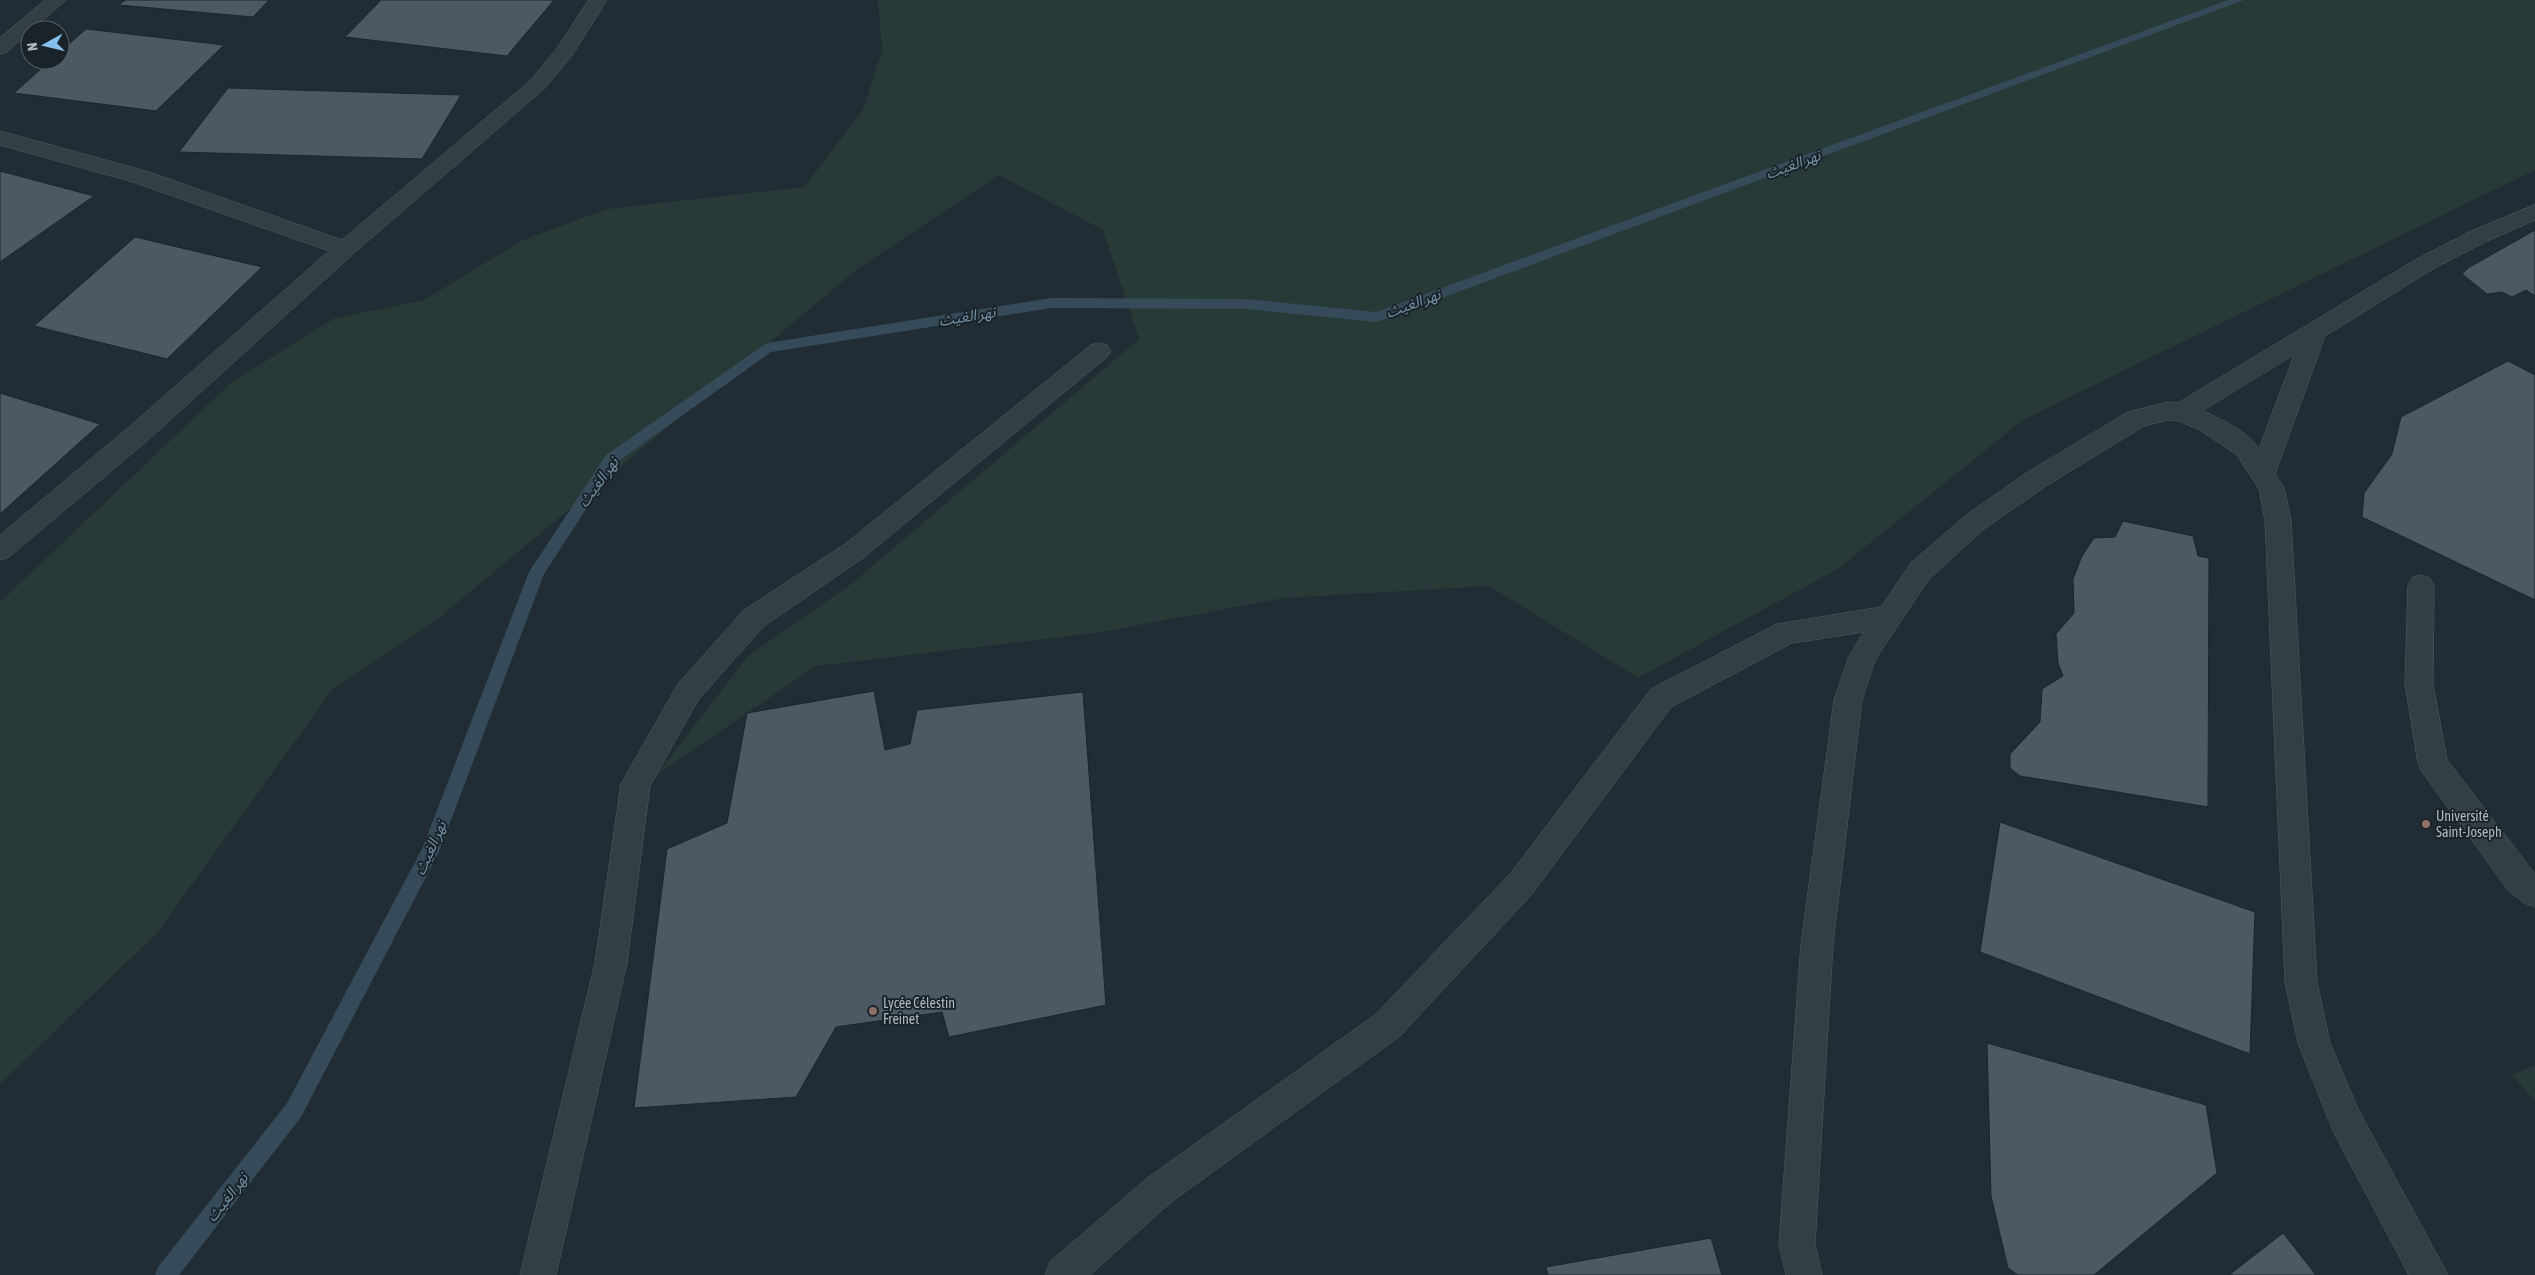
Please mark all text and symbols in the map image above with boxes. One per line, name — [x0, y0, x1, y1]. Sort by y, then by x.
north arrow — [20, 20, 70, 70]
text: N — [24, 42, 41, 52]
water label: نهر الغيث — [1763, 146, 1825, 183]
water label: نهر الغيث — [1383, 285, 1445, 322]
water label: نهر الغيث — [938, 303, 998, 330]
water label: نهر الغيث — [574, 453, 623, 511]
place label: Université Saint-Joseph — [2436, 808, 2502, 840]
water label: نهر الغيث — [411, 817, 451, 878]
marker: Université Saint-Joseph — [2420, 818, 2432, 830]
place label: Lycée Célestin Freinet — [883, 995, 955, 1027]
marker: Lycée Célestin Freinet — [867, 1005, 879, 1017]
water label: نهر الغيث — [203, 1168, 253, 1225]

